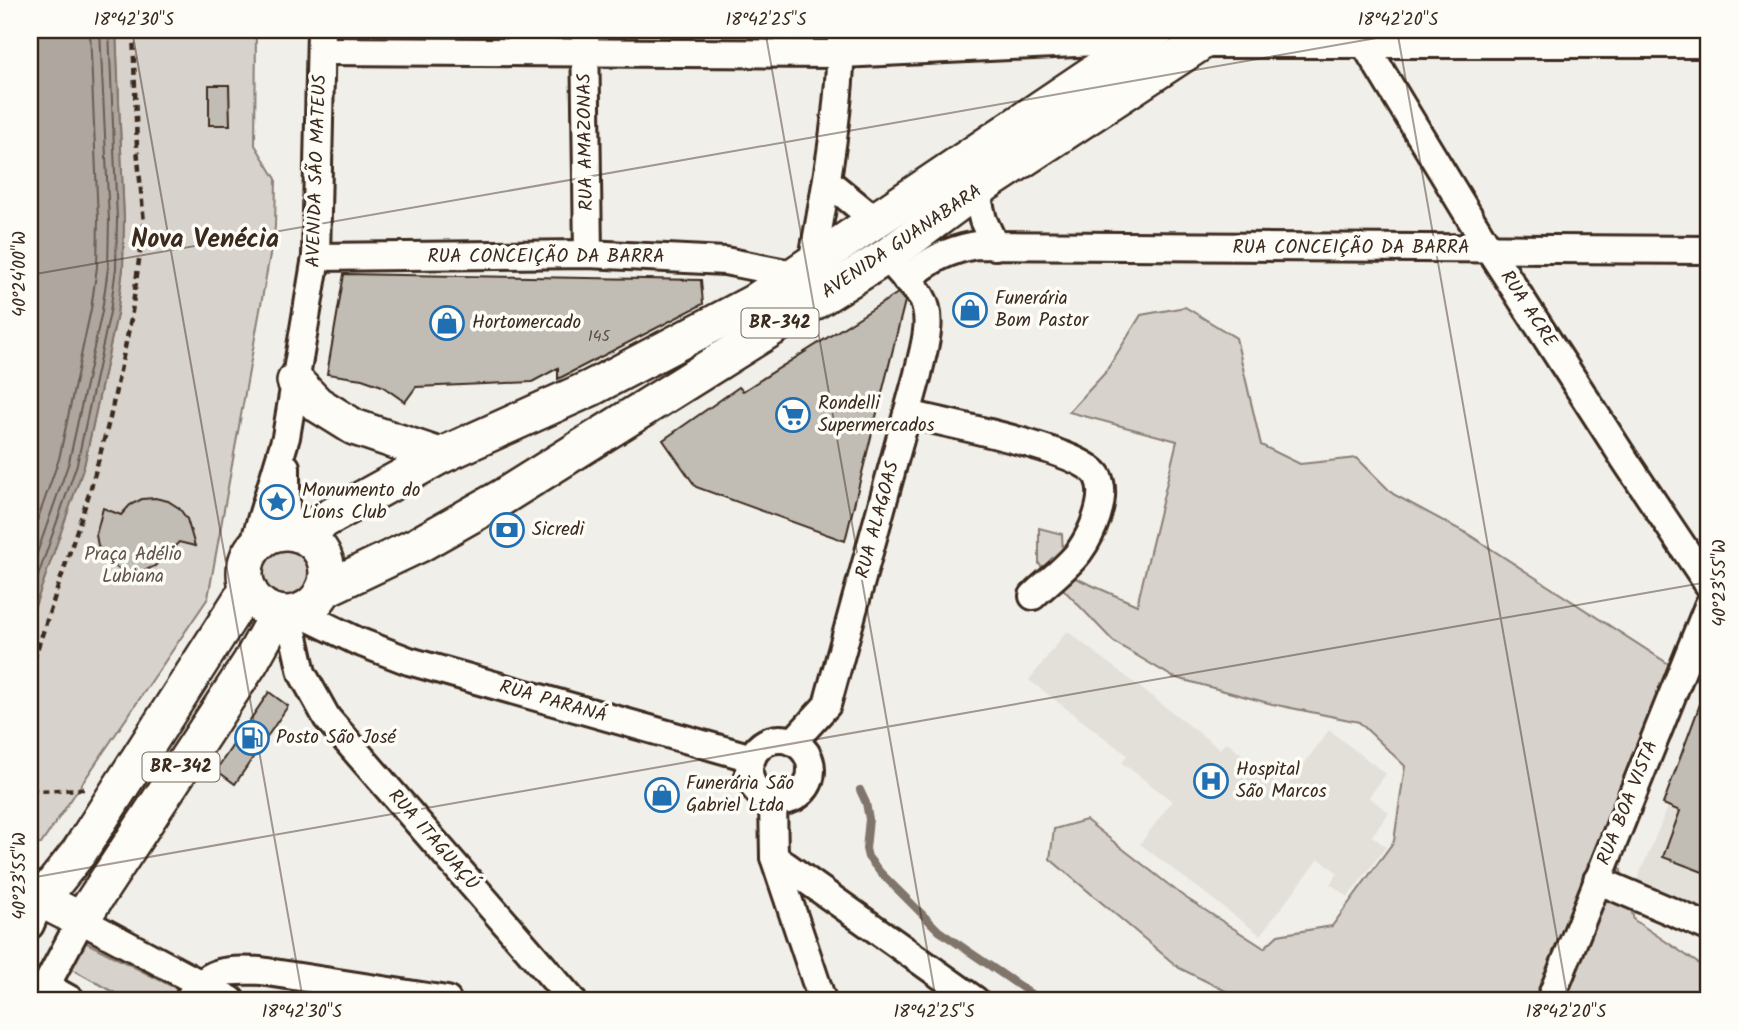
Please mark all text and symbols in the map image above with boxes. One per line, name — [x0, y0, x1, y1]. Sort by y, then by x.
text: 18°42'30"S — [94, 6, 175, 35]
text: 18°42'25"S — [725, 6, 807, 35]
text: 18°42'20"S — [1358, 6, 1439, 35]
street label: RUA AMAZONAS — [570, 73, 602, 211]
street label: AVENIDA SÃO MATEUS — [299, 74, 335, 268]
street label: AVENIDA GUANABARA — [816, 177, 988, 307]
district label: Nova Venécia — [131, 219, 279, 261]
text: 40°24'00"W — [6, 231, 35, 317]
street label: RUA CONCEIÇÃO DA BARRA — [1232, 233, 1470, 263]
street label: RUA CONCEIÇÃO DA BARRA — [427, 242, 665, 272]
street label: RUA ACRE — [1492, 264, 1565, 354]
place label: Funerária Bom Pastor — [995, 284, 1090, 336]
shop icon: Funerária Bom Pastor — [951, 291, 989, 329]
shop icon: Hortomercado — [428, 304, 466, 342]
place label: Hortomercado — [472, 308, 581, 338]
road number: BR-342 — [742, 309, 818, 338]
house number: 145 — [588, 324, 612, 349]
place label: Rondelli Supermercados — [818, 389, 935, 441]
supermarket icon: Rondelli Supermercados — [774, 396, 812, 434]
street label: RUA ALAGOAS — [848, 458, 908, 582]
place label: Monumento do Lions Club — [302, 476, 420, 528]
place icon: Monumento do Lions Club — [258, 483, 296, 521]
bank icon: Sicredi — [488, 511, 526, 549]
place label: Sicredi — [532, 515, 585, 545]
text: 40°23'55"W — [1706, 539, 1735, 627]
park label: Praça Adélio Lubiana — [84, 540, 182, 592]
street label: RUA PARANÁ — [496, 672, 610, 732]
fuel station icon: Posto São José — [233, 719, 271, 757]
place label: Posto São José — [276, 723, 396, 753]
street label: RUA BOA VISTA — [1589, 736, 1667, 870]
road number: BR-342 — [142, 752, 220, 782]
place label: Hospital São Marcos — [1236, 755, 1327, 807]
hospital icon: Hospital São Marcos — [1192, 762, 1230, 800]
place label: Funerária São Gabriel Ltda — [686, 769, 794, 821]
shop icon: Funerária São Gabriel Ltda — [643, 776, 681, 814]
street label: RUA ITAGUAÇÚ — [380, 782, 486, 898]
text: 40°23'55"W — [6, 832, 35, 920]
text: 18°42'30"S — [262, 998, 343, 1027]
text: 18°42'25"S — [893, 998, 975, 1027]
text: 18°42'20"S — [1526, 998, 1607, 1027]

